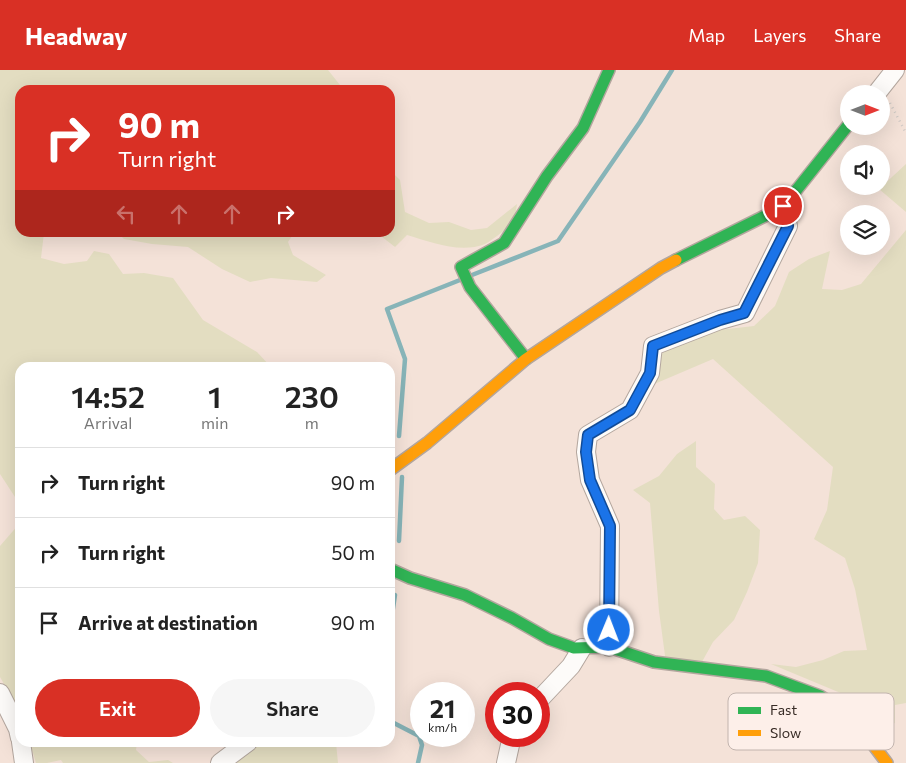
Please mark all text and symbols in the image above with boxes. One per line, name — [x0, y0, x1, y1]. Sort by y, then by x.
text: Headway — [25, 21, 128, 50]
text: Map — [688, 24, 725, 46]
text: Layers — [753, 24, 806, 46]
text: Share — [834, 24, 881, 46]
north arrow — [840, 85, 890, 135]
map controls — [840, 85, 890, 255]
text: 90 m — [118, 102, 200, 145]
icon: right — [35, 105, 100, 170]
text: Turn right — [118, 145, 216, 172]
button: sound — [840, 145, 890, 195]
pin — [762, 185, 804, 227]
icon: arrive — [769, 192, 797, 220]
icon: left — [112, 200, 140, 228]
icon: ahead — [165, 200, 193, 228]
icon: ahead — [218, 200, 246, 228]
icon: right — [271, 200, 299, 228]
button: layers — [840, 205, 890, 255]
text: 14:52 — [71, 377, 145, 414]
text: 1 — [208, 377, 221, 414]
text: 230 — [285, 377, 339, 414]
text: Arrival — [84, 413, 132, 432]
text: min — [201, 413, 228, 432]
text: m — [305, 413, 319, 432]
icon: right — [35, 469, 63, 497]
text: Turn right — [78, 471, 165, 494]
text: 90 m — [331, 471, 375, 494]
icon: right — [35, 539, 63, 567]
text: Turn right — [78, 541, 165, 564]
text: 50 m — [331, 541, 375, 564]
position arrow — [582, 603, 634, 655]
icon: arrive — [35, 609, 63, 637]
text: Arrive at destination — [78, 611, 258, 634]
text: 90 m — [331, 611, 375, 634]
button: Exit — [35, 679, 200, 737]
button: Share — [210, 679, 375, 737]
speed limit sign: 30 — [485, 682, 550, 747]
text: 21 — [430, 693, 455, 723]
legend — [728, 693, 894, 750]
text: Fast — [770, 701, 797, 718]
text: km/h — [428, 720, 457, 734]
text: Slow — [770, 724, 801, 741]

